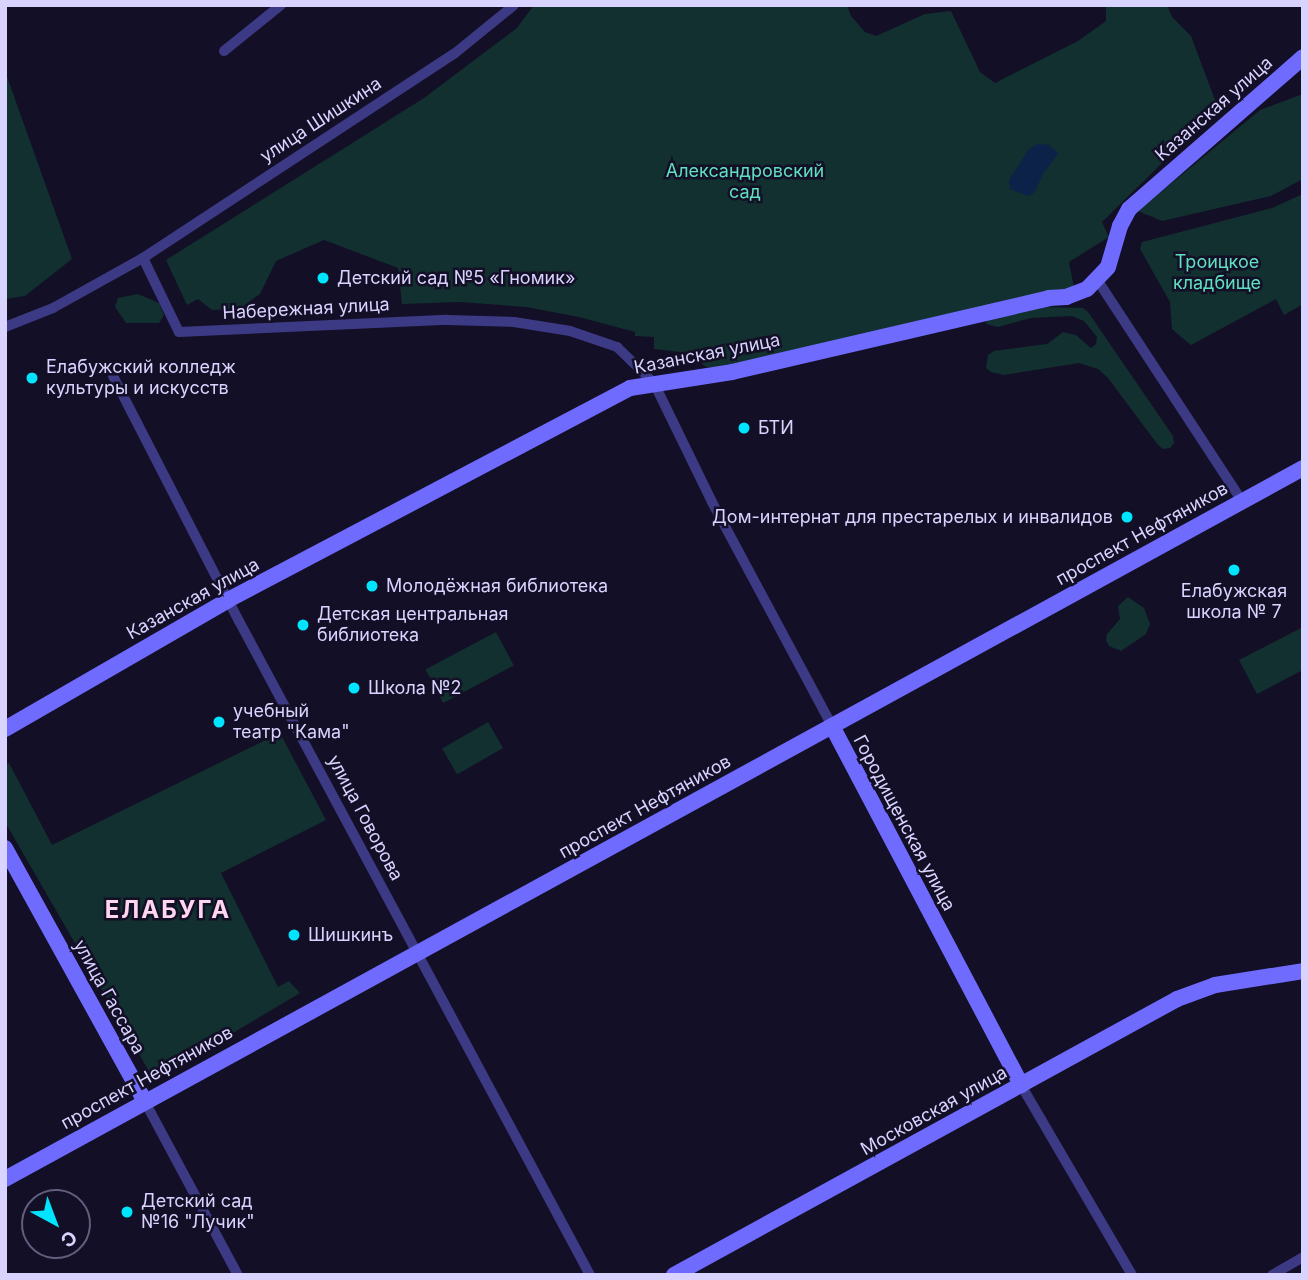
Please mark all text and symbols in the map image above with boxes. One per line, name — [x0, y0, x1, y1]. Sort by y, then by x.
street label: Казанская улица — [1151, 52, 1277, 166]
street label: улица Шишкина — [256, 73, 386, 167]
park label: Александровский сад — [666, 161, 824, 204]
park label: Троицкое кладбище — [1173, 252, 1261, 294]
place label: Детский сад №5 «Гномик» — [337, 267, 575, 289]
marker: Детский сад №5 «Гномик» — [315, 270, 331, 286]
street label: Набережная улица — [222, 294, 390, 324]
street label: Казанская улица — [632, 329, 782, 379]
place label: Елабужский колледж культуры и искусств — [46, 357, 236, 400]
marker: Елабужский колледж культуры и искусств — [24, 370, 40, 386]
place label: БТИ — [758, 417, 794, 439]
marker: БТИ — [736, 420, 752, 436]
street label: проспект Нефтяников — [1052, 478, 1232, 590]
place label: Дом-интернат для престарелых и инвалидов — [712, 506, 1113, 528]
marker: Дом-интернат для престарелых и инвалидов — [1119, 509, 1135, 525]
street label: Казанская улица — [123, 554, 263, 644]
marker: Елабужская школа № 7 — [1226, 562, 1242, 578]
place label: Молодёжная библиотека — [386, 575, 608, 597]
marker: Молодёжная библиотека — [364, 578, 380, 594]
place label: Елабужская школа № 7 — [1181, 581, 1287, 624]
place label: Детская центральная библиотека — [317, 604, 509, 646]
marker: Детская центральная библиотека — [295, 617, 311, 633]
place label: Школа №2 — [368, 677, 462, 699]
marker: Школа №2 — [346, 680, 362, 696]
place label: учебный театр "Кама" — [233, 701, 350, 744]
marker: учебный театр "Кама" — [211, 714, 227, 730]
street label: Городищенская улица — [848, 731, 960, 915]
street label: проспект Нефтяников — [555, 751, 735, 863]
street label: улица Говорова — [323, 752, 407, 884]
district label: ЕЛАБУГА — [106, 896, 230, 924]
place label: Шишкинъ — [308, 924, 393, 946]
marker: Шишкинъ — [286, 927, 302, 943]
street label: улица Гассара — [69, 936, 149, 1058]
street label: проспект Нефтяников — [57, 1022, 237, 1134]
street label: Московская улица — [857, 1062, 1011, 1160]
north arrow — [21, 1189, 91, 1259]
place label: Детский сад №16 "Лучик" — [141, 1191, 255, 1234]
marker: Детский сад №16 "Лучик" — [119, 1204, 135, 1220]
text: С — [56, 1225, 82, 1252]

